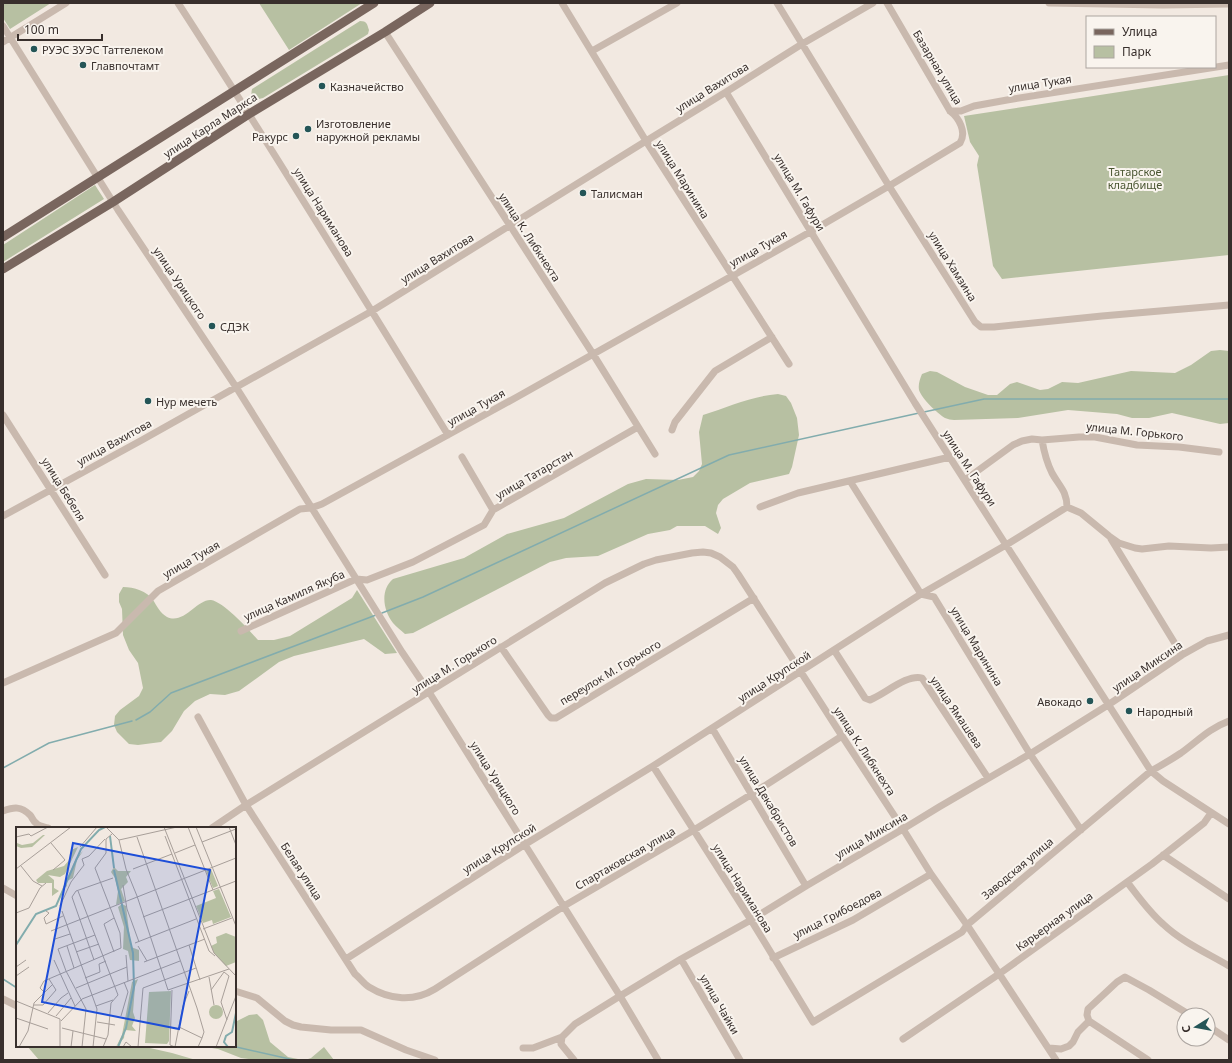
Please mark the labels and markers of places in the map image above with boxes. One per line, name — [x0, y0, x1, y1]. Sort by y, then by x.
place label: РУЭС ЗУЭС Таттелеком — [42, 42, 163, 57]
marker: РУЭС ЗУЭС Таттелеком — [29, 44, 39, 54]
place label: Главпочтамт — [91, 58, 159, 73]
marker: Главпочтамт — [78, 60, 88, 70]
place label: Казначейство — [330, 79, 404, 94]
marker: Казначейство — [317, 81, 327, 91]
place label: Изготовление наружной рекламы — [316, 116, 420, 144]
marker: Изготовление наружной рекламы — [303, 124, 313, 134]
place label: Ракурс — [252, 129, 288, 144]
marker: Ракурс — [291, 131, 301, 141]
place label: Талисман — [591, 186, 643, 201]
marker: Талисман — [578, 188, 588, 198]
place label: СДЭК — [220, 319, 249, 334]
marker: СДЭК — [207, 321, 217, 331]
place label: Нур мечеть — [156, 394, 217, 409]
marker: Нур мечеть — [143, 396, 153, 406]
place label: Авокадо — [1037, 694, 1082, 709]
marker: Авокадо — [1085, 696, 1095, 706]
place label: Народный — [1137, 704, 1193, 719]
marker: Народный — [1124, 706, 1134, 716]

